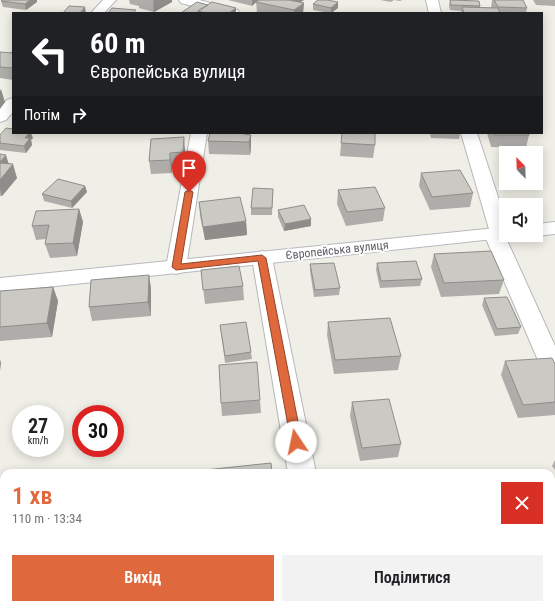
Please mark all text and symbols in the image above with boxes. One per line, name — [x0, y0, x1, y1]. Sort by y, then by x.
text: 60 m — [90, 27, 146, 60]
icon: left — [24, 28, 76, 80]
text: Європейська вулиця — [90, 61, 245, 82]
icon: right — [68, 104, 90, 126]
text: Потім — [24, 106, 60, 124]
north arrow — [499, 146, 543, 190]
map controls — [499, 146, 543, 242]
pin — [172, 151, 206, 192]
icon: arrive — [178, 157, 200, 179]
button: sound — [499, 198, 543, 242]
street label: Європейська вулиця — [285, 238, 389, 262]
speed limit sign: 30 — [72, 405, 124, 457]
text: 27 — [28, 414, 48, 438]
position arrow — [275, 421, 317, 463]
text: km/h — [28, 435, 48, 446]
text: 1 хв — [12, 482, 52, 510]
button: close — [501, 482, 543, 524]
text: 110 m · 13:34 — [12, 511, 82, 526]
button: Вихід — [12, 555, 274, 601]
button: Поділитися — [282, 555, 543, 601]

